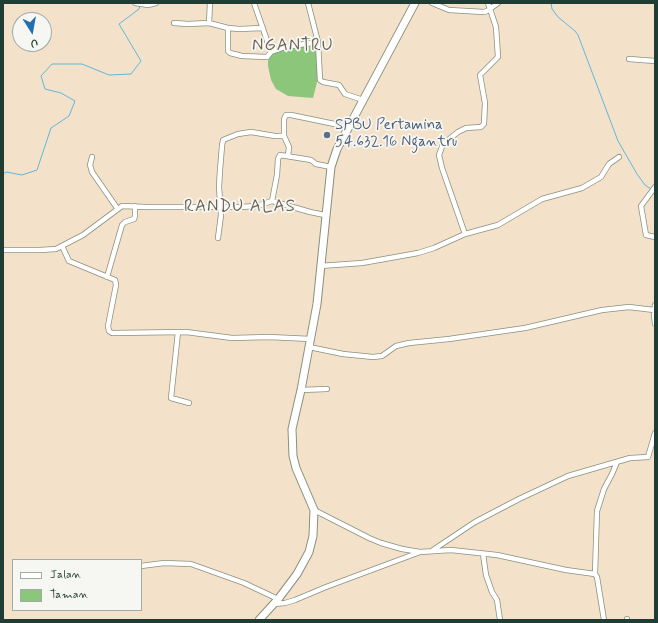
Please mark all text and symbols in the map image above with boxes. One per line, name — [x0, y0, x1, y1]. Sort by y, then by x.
north arrow — [12, 12, 52, 52]
text: U — [29, 35, 39, 50]
district label: NGANTRU — [252, 36, 334, 56]
place label: SPBU Pertamina 54.632.16 Ngantru — [335, 117, 457, 152]
marker: SPBU Pertamina 54.632.16 Ngantru — [322, 130, 332, 140]
district label: RANDU ALAS — [184, 197, 296, 217]
legend — [12, 559, 142, 611]
text: Jalan — [50, 567, 81, 583]
text: Taman — [50, 587, 88, 603]

